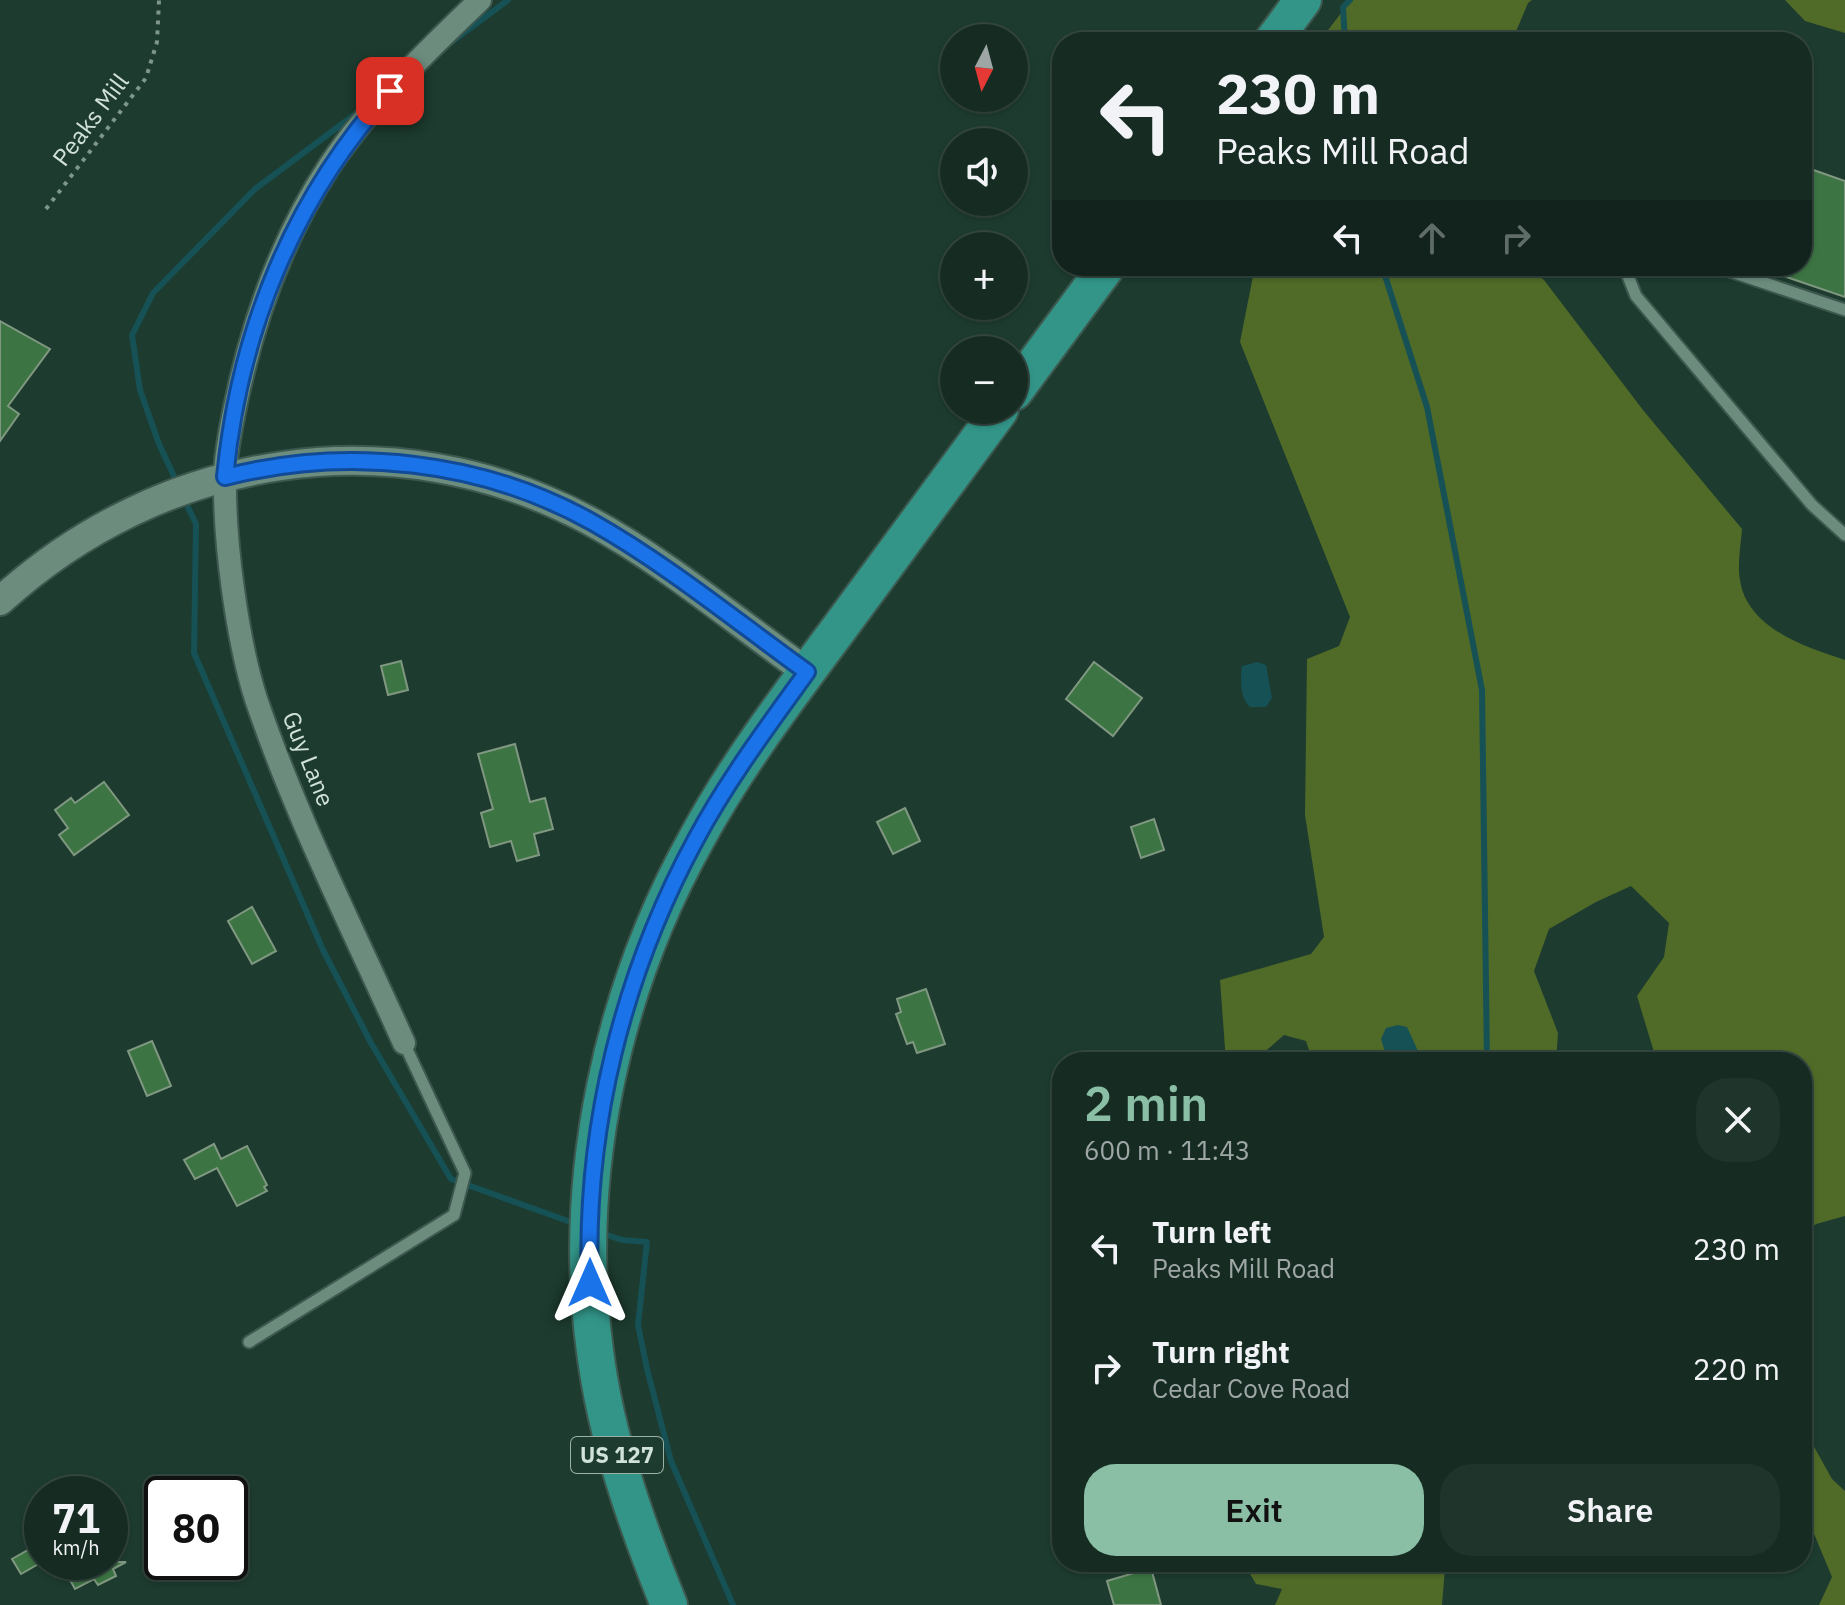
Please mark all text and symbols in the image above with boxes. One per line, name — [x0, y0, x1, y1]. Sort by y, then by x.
north arrow — [940, 24, 1028, 112]
map controls — [940, 24, 1028, 424]
pin — [356, 57, 424, 125]
text: 230 m — [1216, 57, 1380, 129]
icon: left — [1084, 64, 1188, 168]
street label: Peaks Mill — [45, 67, 136, 172]
icon: arrive — [368, 69, 412, 113]
text: Peaks Mill Road — [1216, 127, 1470, 174]
button: sound — [940, 128, 1028, 216]
icon: left — [1326, 216, 1370, 260]
icon: ahead — [1410, 216, 1454, 260]
icon: right — [1494, 216, 1538, 260]
button: + — [940, 232, 1028, 320]
button: − — [940, 336, 1028, 424]
street label: Guy Lane — [275, 706, 342, 811]
text: 2 min — [1084, 1072, 1208, 1134]
button: close — [1696, 1078, 1780, 1162]
text: 600 m · 11:43 — [1084, 1133, 1250, 1167]
text: Turn left — [1152, 1212, 1271, 1251]
icon: left — [1084, 1226, 1128, 1270]
text: 230 m — [1693, 1229, 1780, 1268]
position arrow — [548, 1241, 632, 1325]
text: Peaks Mill Road — [1152, 1251, 1335, 1285]
text: Turn right — [1152, 1332, 1290, 1371]
icon: right — [1084, 1346, 1128, 1390]
text: 220 m — [1693, 1349, 1780, 1388]
text: Cedar Cove Road — [1152, 1371, 1350, 1405]
road number: US 127 — [571, 1437, 663, 1473]
button: Exit — [1084, 1464, 1424, 1556]
button: Share — [1440, 1464, 1780, 1556]
speed limit sign: 80 — [144, 1476, 248, 1580]
text: 71 — [52, 1492, 100, 1544]
text: km/h — [52, 1534, 100, 1561]

